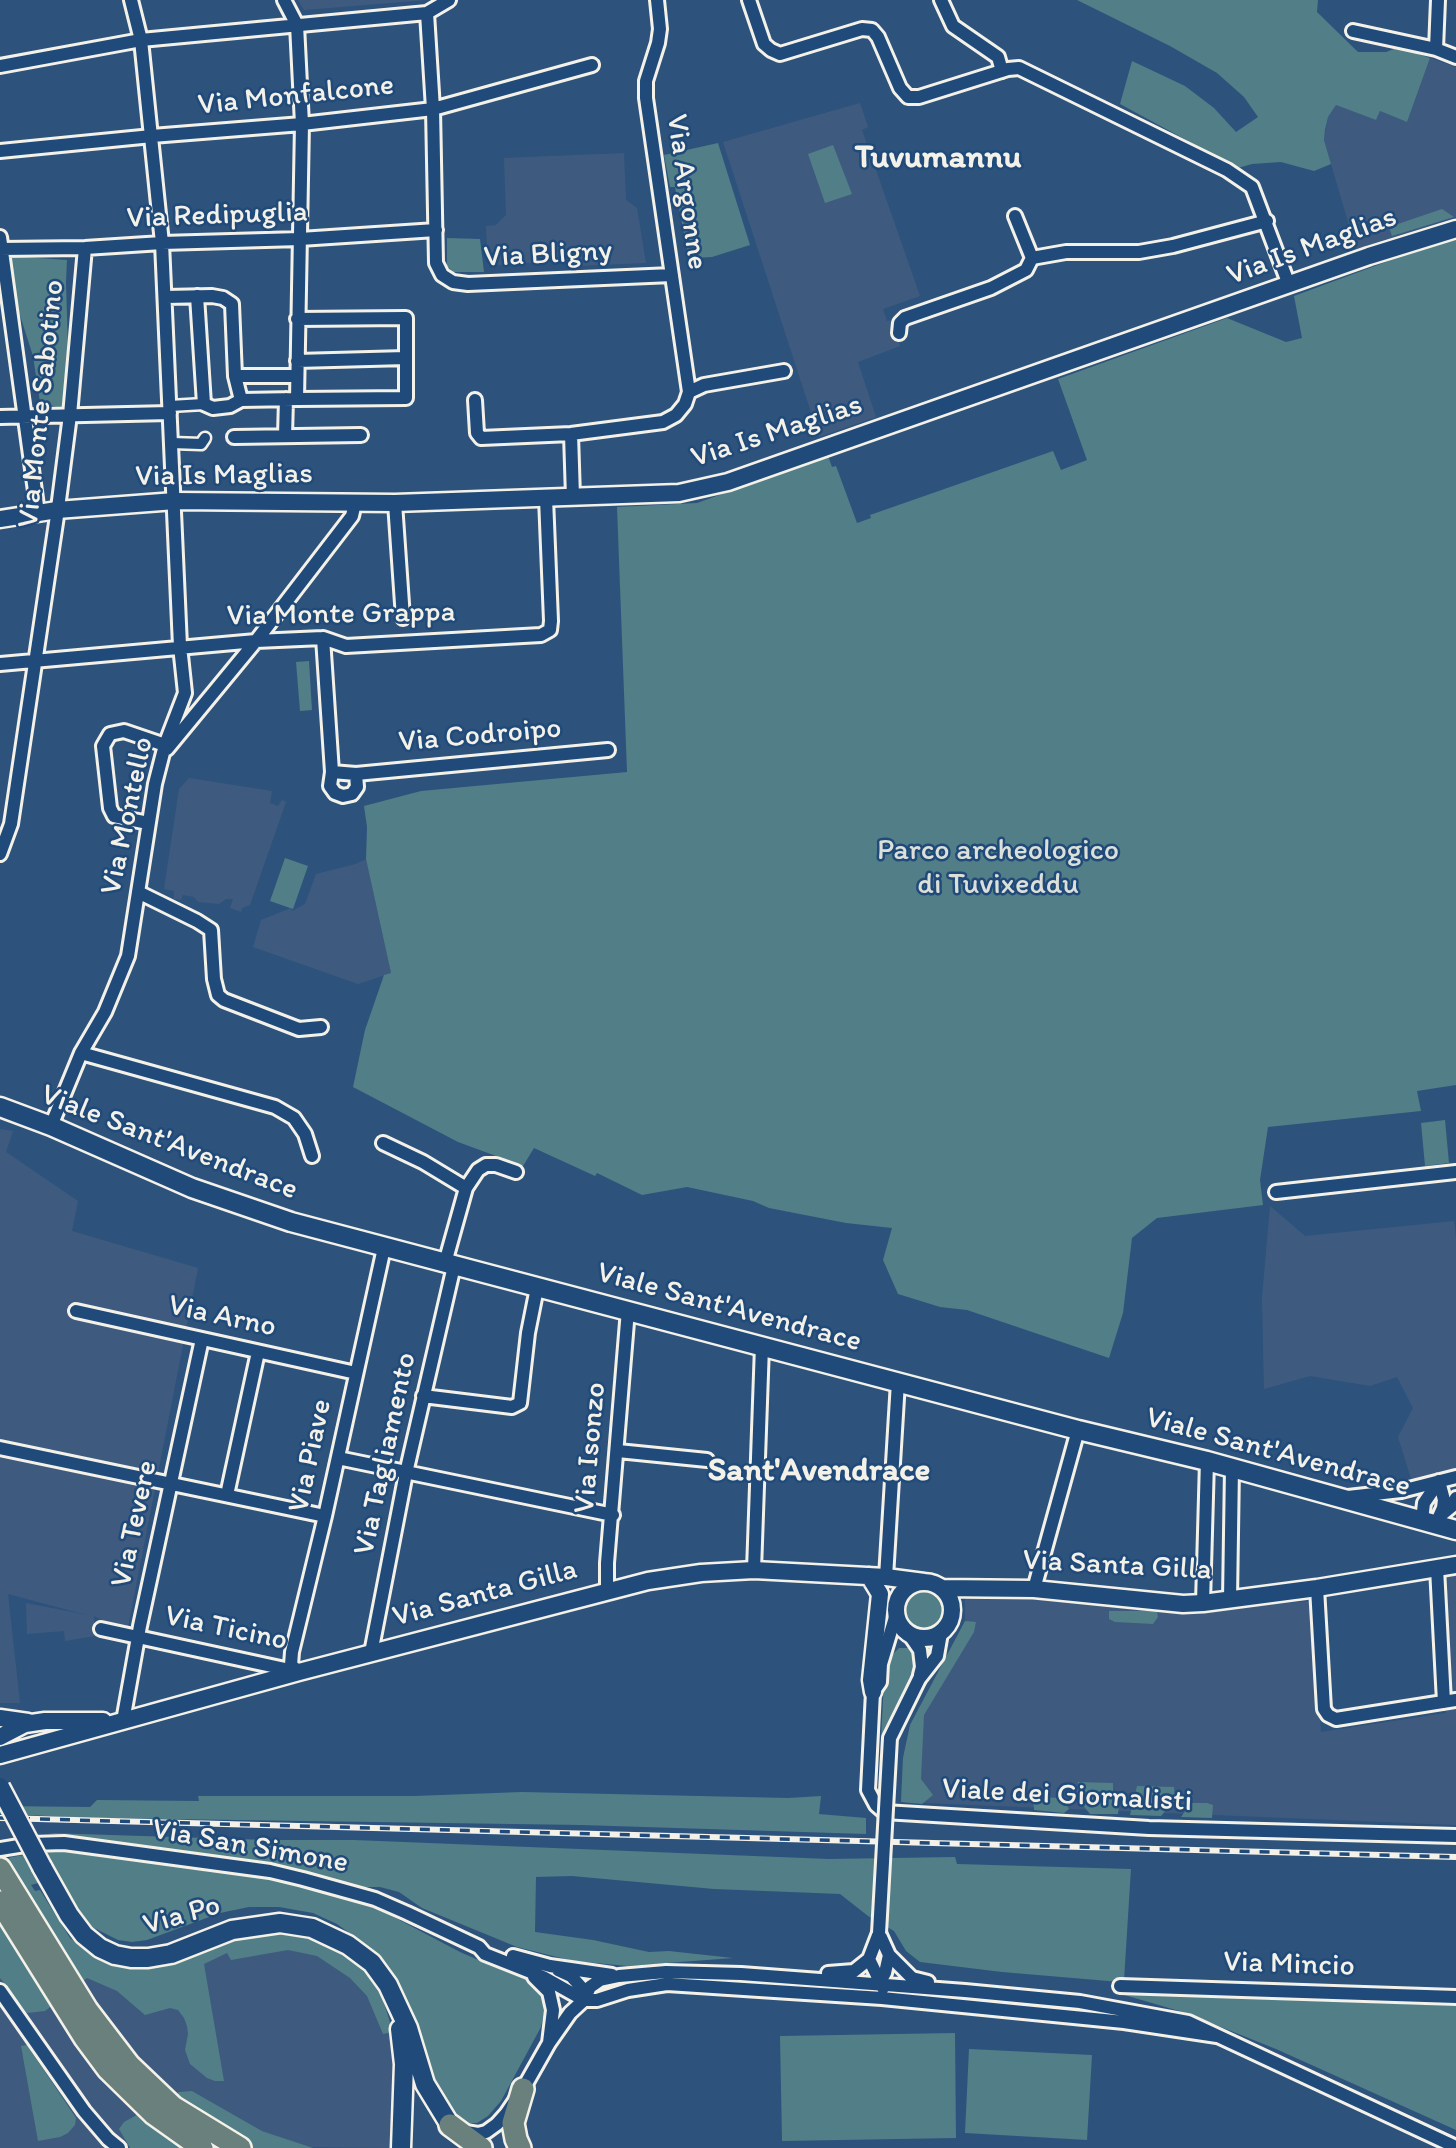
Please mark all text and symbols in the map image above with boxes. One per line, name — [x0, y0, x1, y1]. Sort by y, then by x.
street label: Via Monfalcone — [196, 68, 396, 124]
street label: Via Argonne — [657, 112, 715, 272]
district label: Tuvumannu — [855, 139, 1021, 179]
street label: Via Redipuglia — [126, 195, 308, 237]
street label: Via Is Maglias — [1222, 200, 1402, 294]
street label: Via Bligny — [483, 234, 613, 276]
street label: Via Monte Sabotino — [11, 278, 73, 530]
street label: Via Is Maglias — [687, 387, 867, 477]
street label: Via Is Maglias — [135, 456, 313, 496]
street label: Via Monte Grappa — [226, 595, 456, 635]
street label: Via Codroipo — [397, 711, 563, 761]
street label: Via Montello — [94, 734, 162, 898]
park label: Parco archeologico di Tuvixeddu — [877, 833, 1119, 903]
street label: Viale Sant'Avendrace — [35, 1077, 303, 1209]
street label: Viale Sant'Avendrace — [593, 1255, 865, 1361]
street label: Via Arno — [165, 1288, 279, 1346]
street label: Via Tagliamento — [347, 1349, 425, 1559]
street label: Via Isonzo — [567, 1381, 615, 1515]
street label: Via Piave — [281, 1396, 341, 1516]
street label: Viale Sant'Avendrace — [1142, 1400, 1414, 1506]
district label: Sant'Avendrace — [708, 1452, 930, 1492]
street label: Via Tevere — [104, 1457, 166, 1591]
street label: Via Santa Gilla — [1022, 1543, 1212, 1589]
street label: Via Santa Gilla — [389, 1552, 581, 1636]
street label: Via Ticino — [161, 1598, 291, 1660]
street label: Viale dei Giornalisti — [941, 1771, 1193, 1821]
street label: Via San Simone — [149, 1812, 351, 1882]
street label: Via Po — [139, 1888, 225, 1944]
street label: Via Mincio — [1223, 1945, 1355, 1985]

